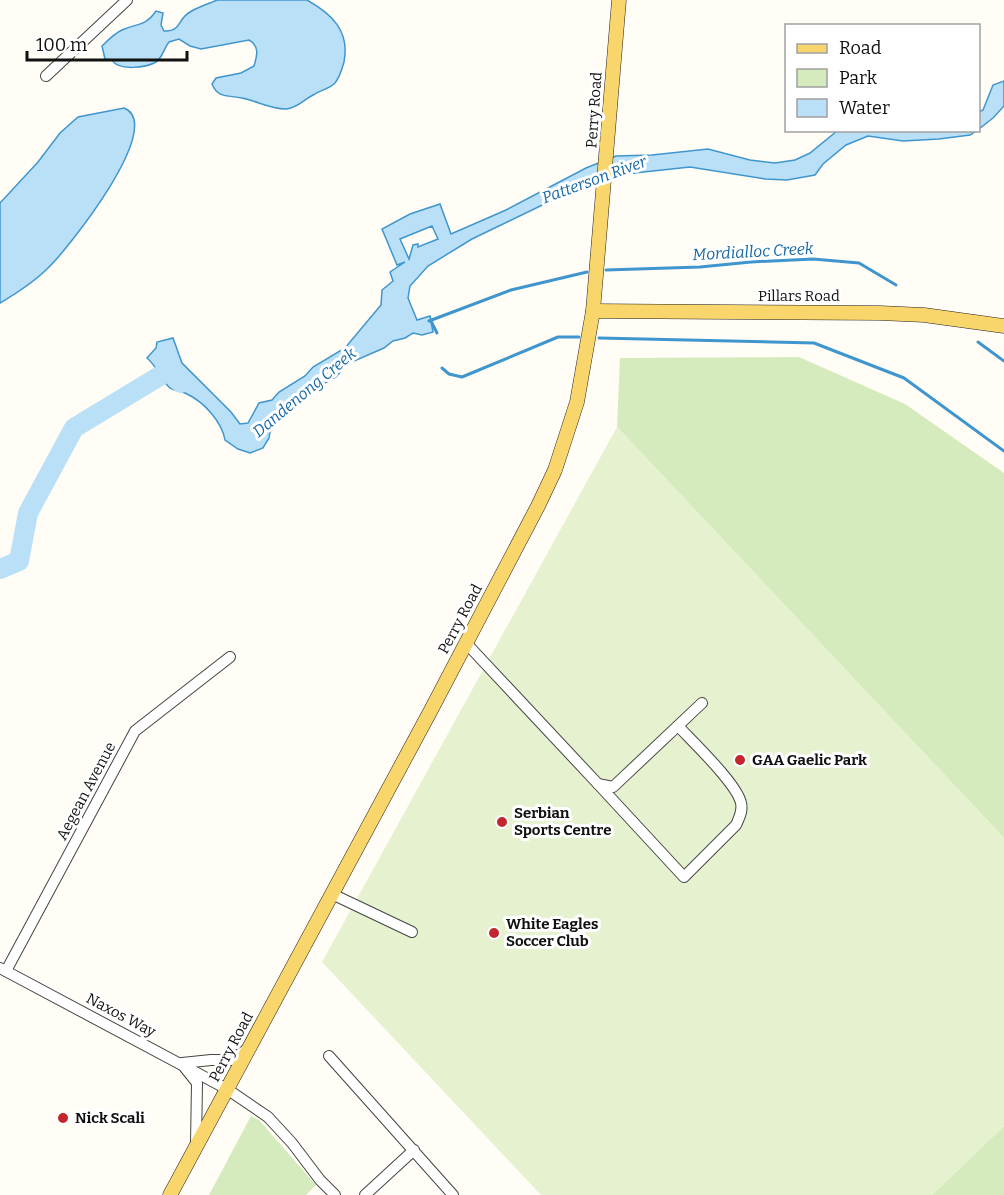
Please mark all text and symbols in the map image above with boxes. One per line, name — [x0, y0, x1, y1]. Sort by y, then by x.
scale bar — [27, 24, 188, 62]
legend — [785, 24, 980, 132]
text: 100 m — [36, 34, 87, 56]
text: Road — [839, 37, 882, 59]
text: Park — [839, 67, 878, 89]
street label: Perry Road — [582, 71, 606, 149]
text: Water — [839, 97, 890, 119]
water label: Patterson River — [539, 151, 650, 207]
water label: Mordialloc Creek — [692, 239, 814, 264]
street label: Pillars Road — [758, 287, 840, 305]
water label: Dandenong Creek — [249, 344, 360, 441]
street label: Perry Road — [434, 581, 486, 657]
street label: Aegean Avenue — [53, 739, 119, 843]
place label: GAA Gaelic Park — [752, 751, 867, 769]
marker: GAA Gaelic Park — [733, 753, 747, 767]
place label: Serbian Sports Centre — [514, 804, 611, 839]
marker: Serbian Sports Centre — [495, 815, 509, 829]
place label: White Eagles Soccer Club — [506, 915, 598, 950]
marker: White Eagles Soccer Club — [487, 926, 501, 940]
street label: Naxos Way — [83, 989, 159, 1041]
street label: Perry Road — [205, 1009, 257, 1085]
place label: Nick Scali — [75, 1109, 145, 1127]
marker: Nick Scali — [56, 1111, 70, 1125]

